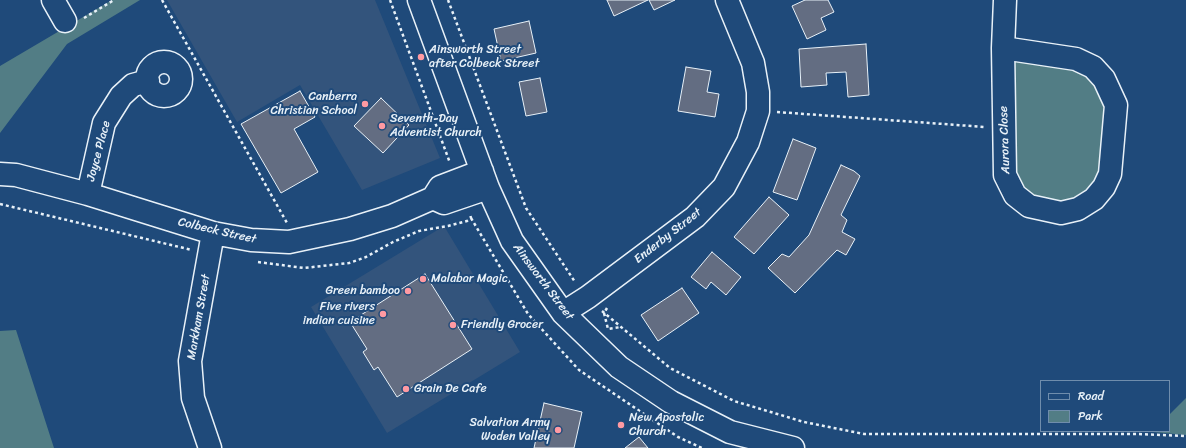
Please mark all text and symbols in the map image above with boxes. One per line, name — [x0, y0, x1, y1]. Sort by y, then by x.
place label: Ainsworth Street after Colbeck Street — [429, 43, 539, 71]
marker: Ainsworth Street after Colbeck Street — [416, 52, 426, 62]
place label: Canberra Christian School — [270, 90, 357, 118]
marker: Canberra Christian School — [360, 99, 370, 109]
street label: Aurora Close — [997, 106, 1013, 174]
place label: Seventh-Day Adventist Church — [390, 112, 482, 140]
street label: Joyce Place — [84, 119, 114, 183]
marker: Seventh-Day Adventist Church — [377, 121, 387, 131]
street label: Enderby Street — [632, 205, 704, 267]
street label: Colbeck Street — [176, 215, 258, 247]
street label: Ainsworth Street — [510, 241, 576, 323]
place label: Malabar Magic — [431, 272, 508, 286]
street label: Markham Street — [184, 273, 214, 361]
marker: Malabar Magic — [418, 274, 428, 284]
place label: Green bamboo — [325, 284, 400, 298]
marker: Green bamboo — [403, 286, 413, 296]
place label: Five rivers indian cuisine — [303, 300, 375, 328]
marker: Five rivers indian cuisine — [378, 309, 388, 319]
place label: Friendly Grocer — [461, 318, 543, 332]
marker: Friendly Grocer — [448, 320, 458, 330]
legend — [1040, 380, 1170, 432]
place label: Grain De Cafe — [414, 382, 487, 396]
marker: Grain De Cafe — [401, 384, 411, 394]
text: Road — [1078, 385, 1104, 407]
text: Park — [1078, 405, 1103, 427]
place label: New Apostolic Church — [629, 411, 704, 439]
place label: Salvation Army Woden Valley — [469, 416, 550, 444]
marker: New Apostolic Church — [616, 420, 626, 430]
marker: Salvation Army Woden Valley — [553, 425, 563, 435]

